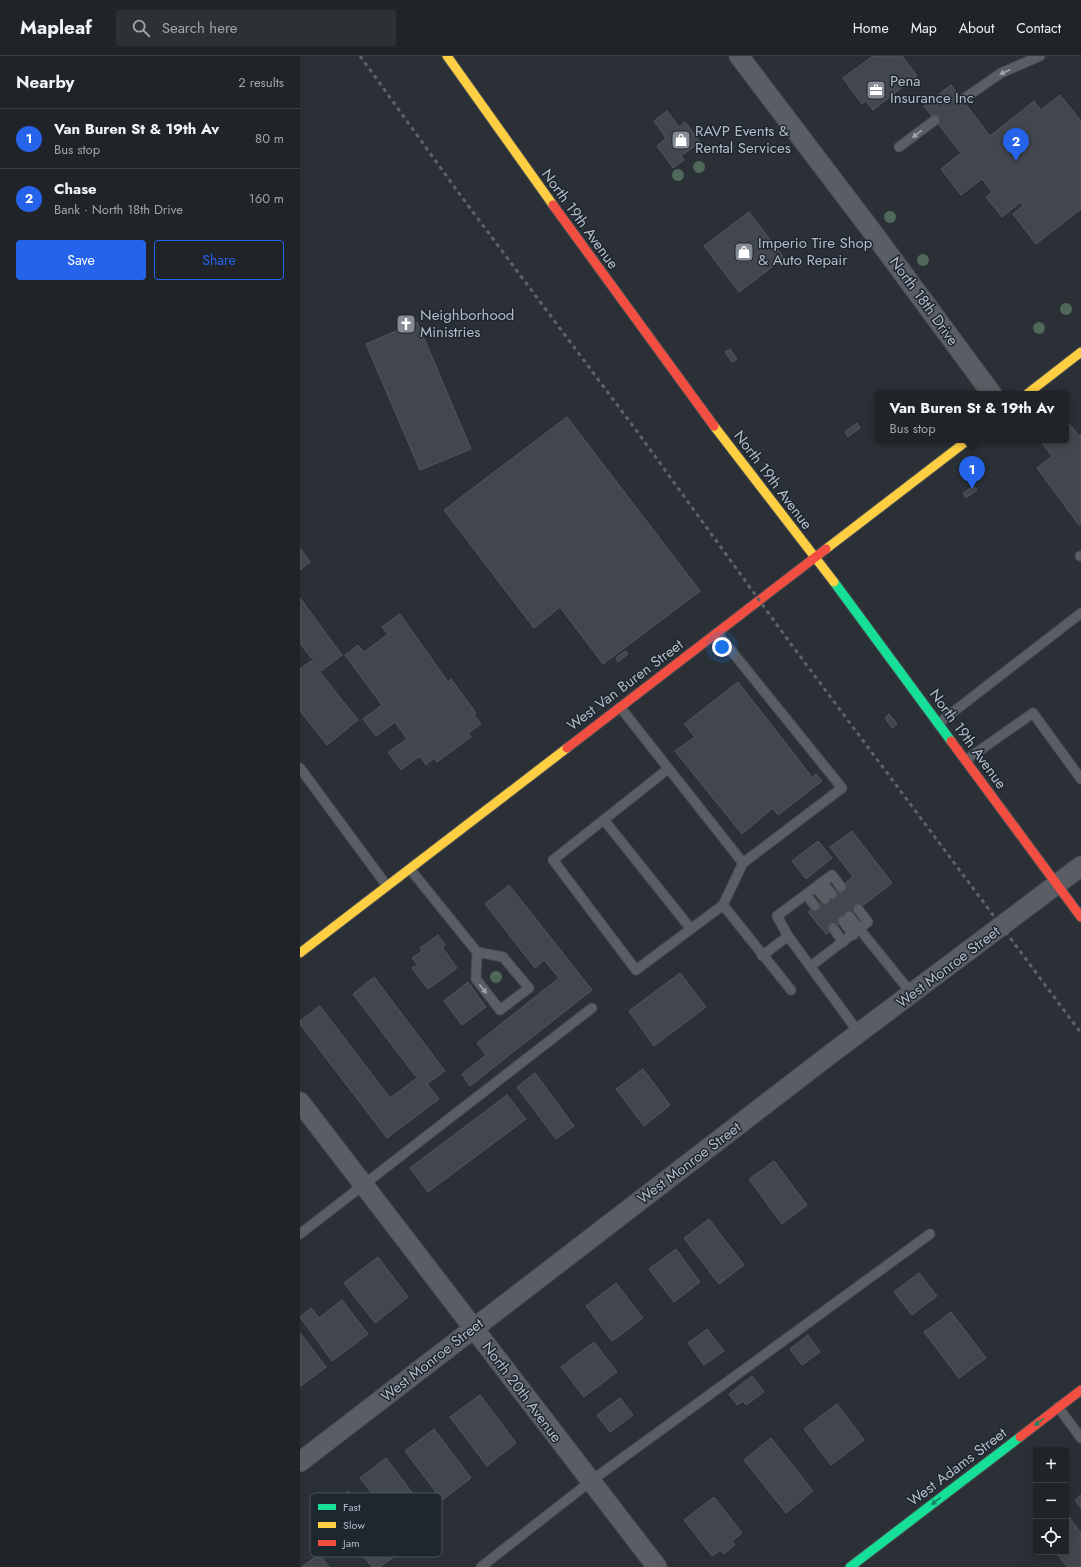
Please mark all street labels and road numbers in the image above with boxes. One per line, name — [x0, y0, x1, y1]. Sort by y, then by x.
street label: North 19th Avenue — [536, 164, 624, 274]
street label: North 18th Drive — [884, 252, 964, 350]
street label: North 19th Avenue — [728, 426, 818, 534]
street label: West Van Buren Street — [562, 634, 688, 736]
street label: North 19th Avenue — [924, 684, 1012, 794]
street label: West Monroe Street — [892, 920, 1005, 1013]
street label: West Monroe Street — [633, 1116, 746, 1209]
street label: West Monroe Street — [376, 1313, 488, 1407]
street label: North 20th Avenue — [477, 1337, 567, 1447]
street label: West Adams Street — [903, 1422, 1012, 1512]

